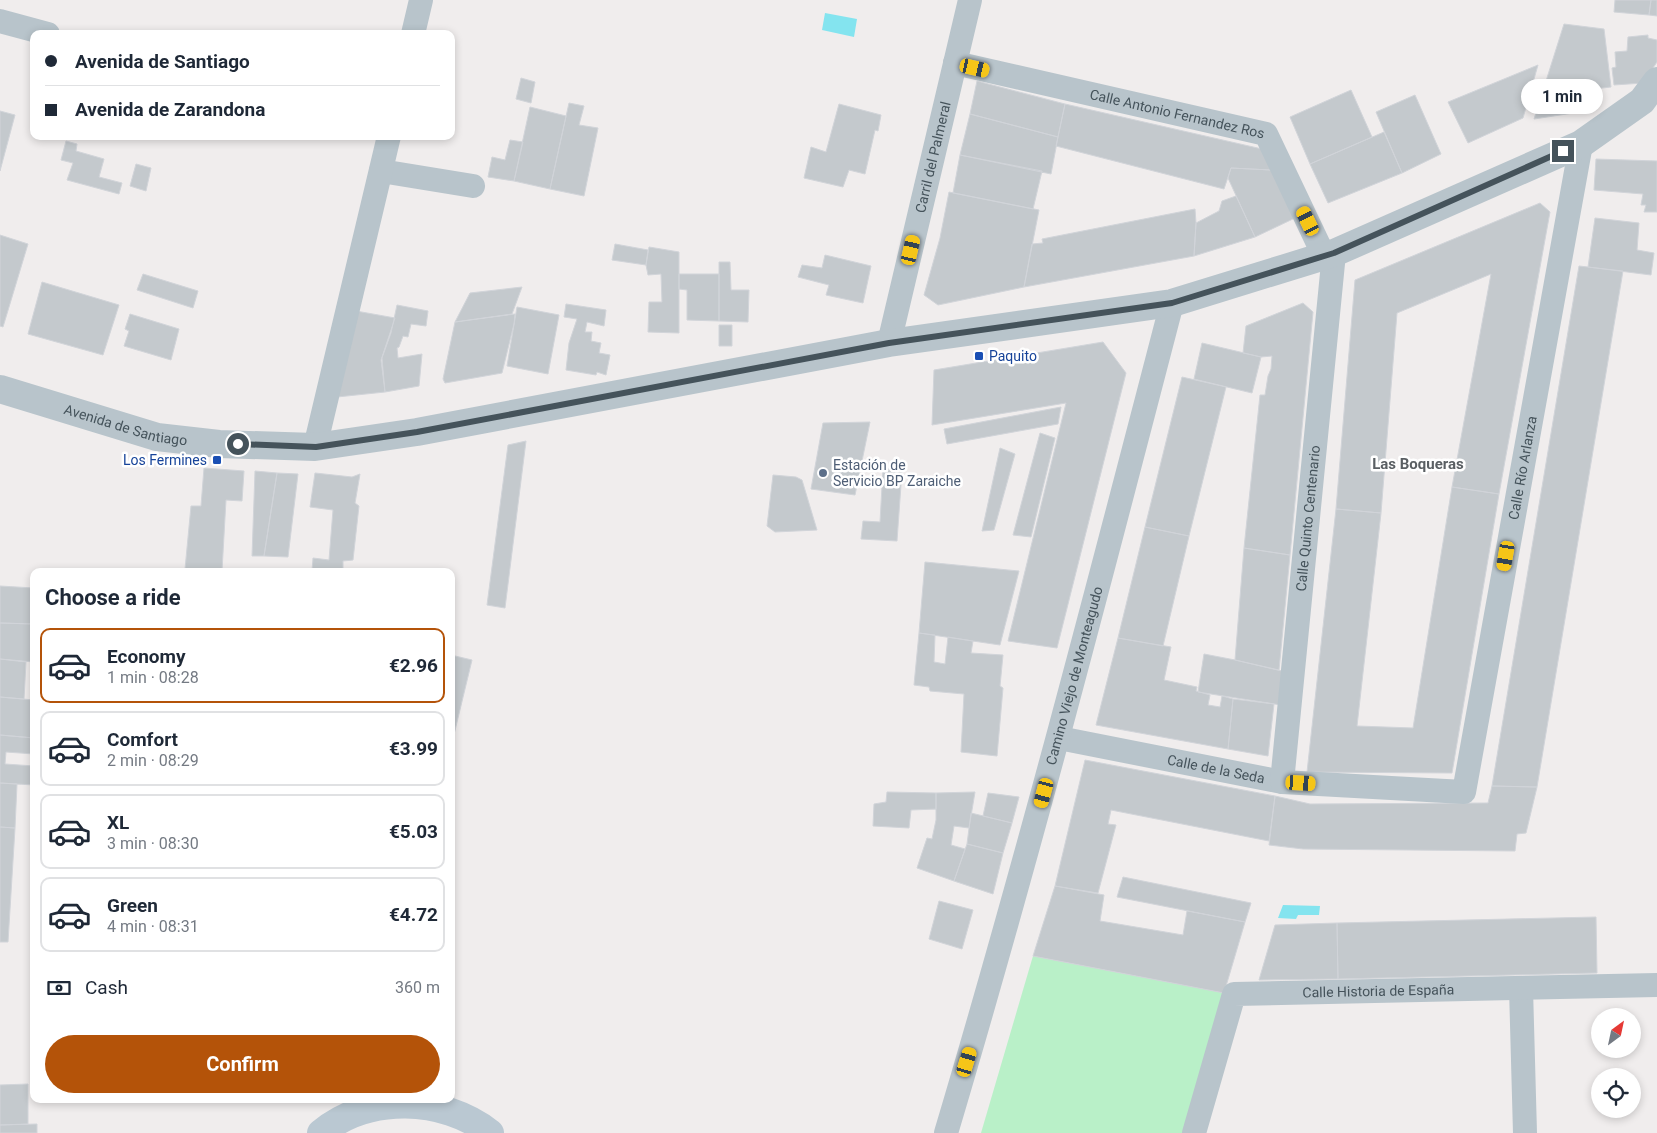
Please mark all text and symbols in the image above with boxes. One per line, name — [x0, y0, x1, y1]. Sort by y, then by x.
text: Avenida de Santiago — [75, 50, 250, 73]
car — [958, 57, 991, 79]
callout: 1 min — [1522, 78, 1604, 114]
street label: Calle Antonio Fernandez Ros — [1088, 86, 1266, 141]
text: 1 min — [1542, 87, 1582, 106]
text: Avenida de Zarandona — [75, 98, 265, 121]
street label: Carril del Palmeral — [912, 100, 954, 214]
route end — [1552, 140, 1574, 162]
car — [1294, 204, 1321, 238]
car — [900, 234, 921, 266]
place label: Paquito — [989, 348, 1037, 364]
marker: Paquito — [973, 350, 985, 362]
street label: Avenida de Santiago — [62, 401, 188, 448]
street label: Calle Río Arlanza — [1505, 415, 1540, 521]
route start — [227, 433, 249, 455]
street label: Calle Quinto Centenario — [1293, 444, 1323, 592]
place label: Los Fermines — [123, 452, 207, 468]
marker: Los Fermines — [211, 454, 223, 466]
district label: Las Boqueras — [1372, 455, 1464, 473]
place label: Estación de Servicio BP Zaraiche — [833, 457, 961, 489]
marker: Estación de Servicio BP Zaraiche — [817, 467, 829, 479]
car — [1496, 540, 1515, 572]
text: Choose a ride — [45, 585, 181, 610]
street label: Camino Viejo de Monteagudo — [1043, 585, 1106, 767]
icon: car — [47, 643, 92, 688]
text: Economy — [107, 645, 186, 668]
text: €2.96 — [389, 654, 438, 677]
text: 1 min · 08:28 — [107, 668, 199, 687]
icon: car — [47, 726, 92, 771]
text: Comfort — [107, 728, 178, 751]
text: €3.99 — [389, 737, 438, 760]
text: 2 min · 08:29 — [107, 751, 199, 770]
street label: Calle de la Seda — [1166, 752, 1266, 786]
car — [1285, 775, 1316, 791]
car — [1032, 777, 1055, 809]
icon: car — [47, 809, 92, 854]
text: XL — [107, 811, 129, 834]
text: €5.03 — [389, 820, 438, 843]
text: 3 min · 08:30 — [107, 834, 199, 853]
icon: car — [47, 892, 92, 937]
text: Green — [107, 894, 158, 917]
text: €4.72 — [389, 903, 438, 926]
text: 4 min · 08:31 — [107, 917, 199, 936]
icon: cash — [45, 974, 73, 1002]
text: Cash — [85, 976, 128, 999]
text: 360 m — [395, 978, 440, 997]
street label: Calle Historia de España — [1302, 981, 1454, 1001]
north arrow — [1591, 1008, 1641, 1058]
map controls — [1591, 1008, 1641, 1118]
button: Confirm — [45, 1035, 440, 1093]
car — [955, 1045, 978, 1079]
button: locate — [1591, 1068, 1641, 1118]

